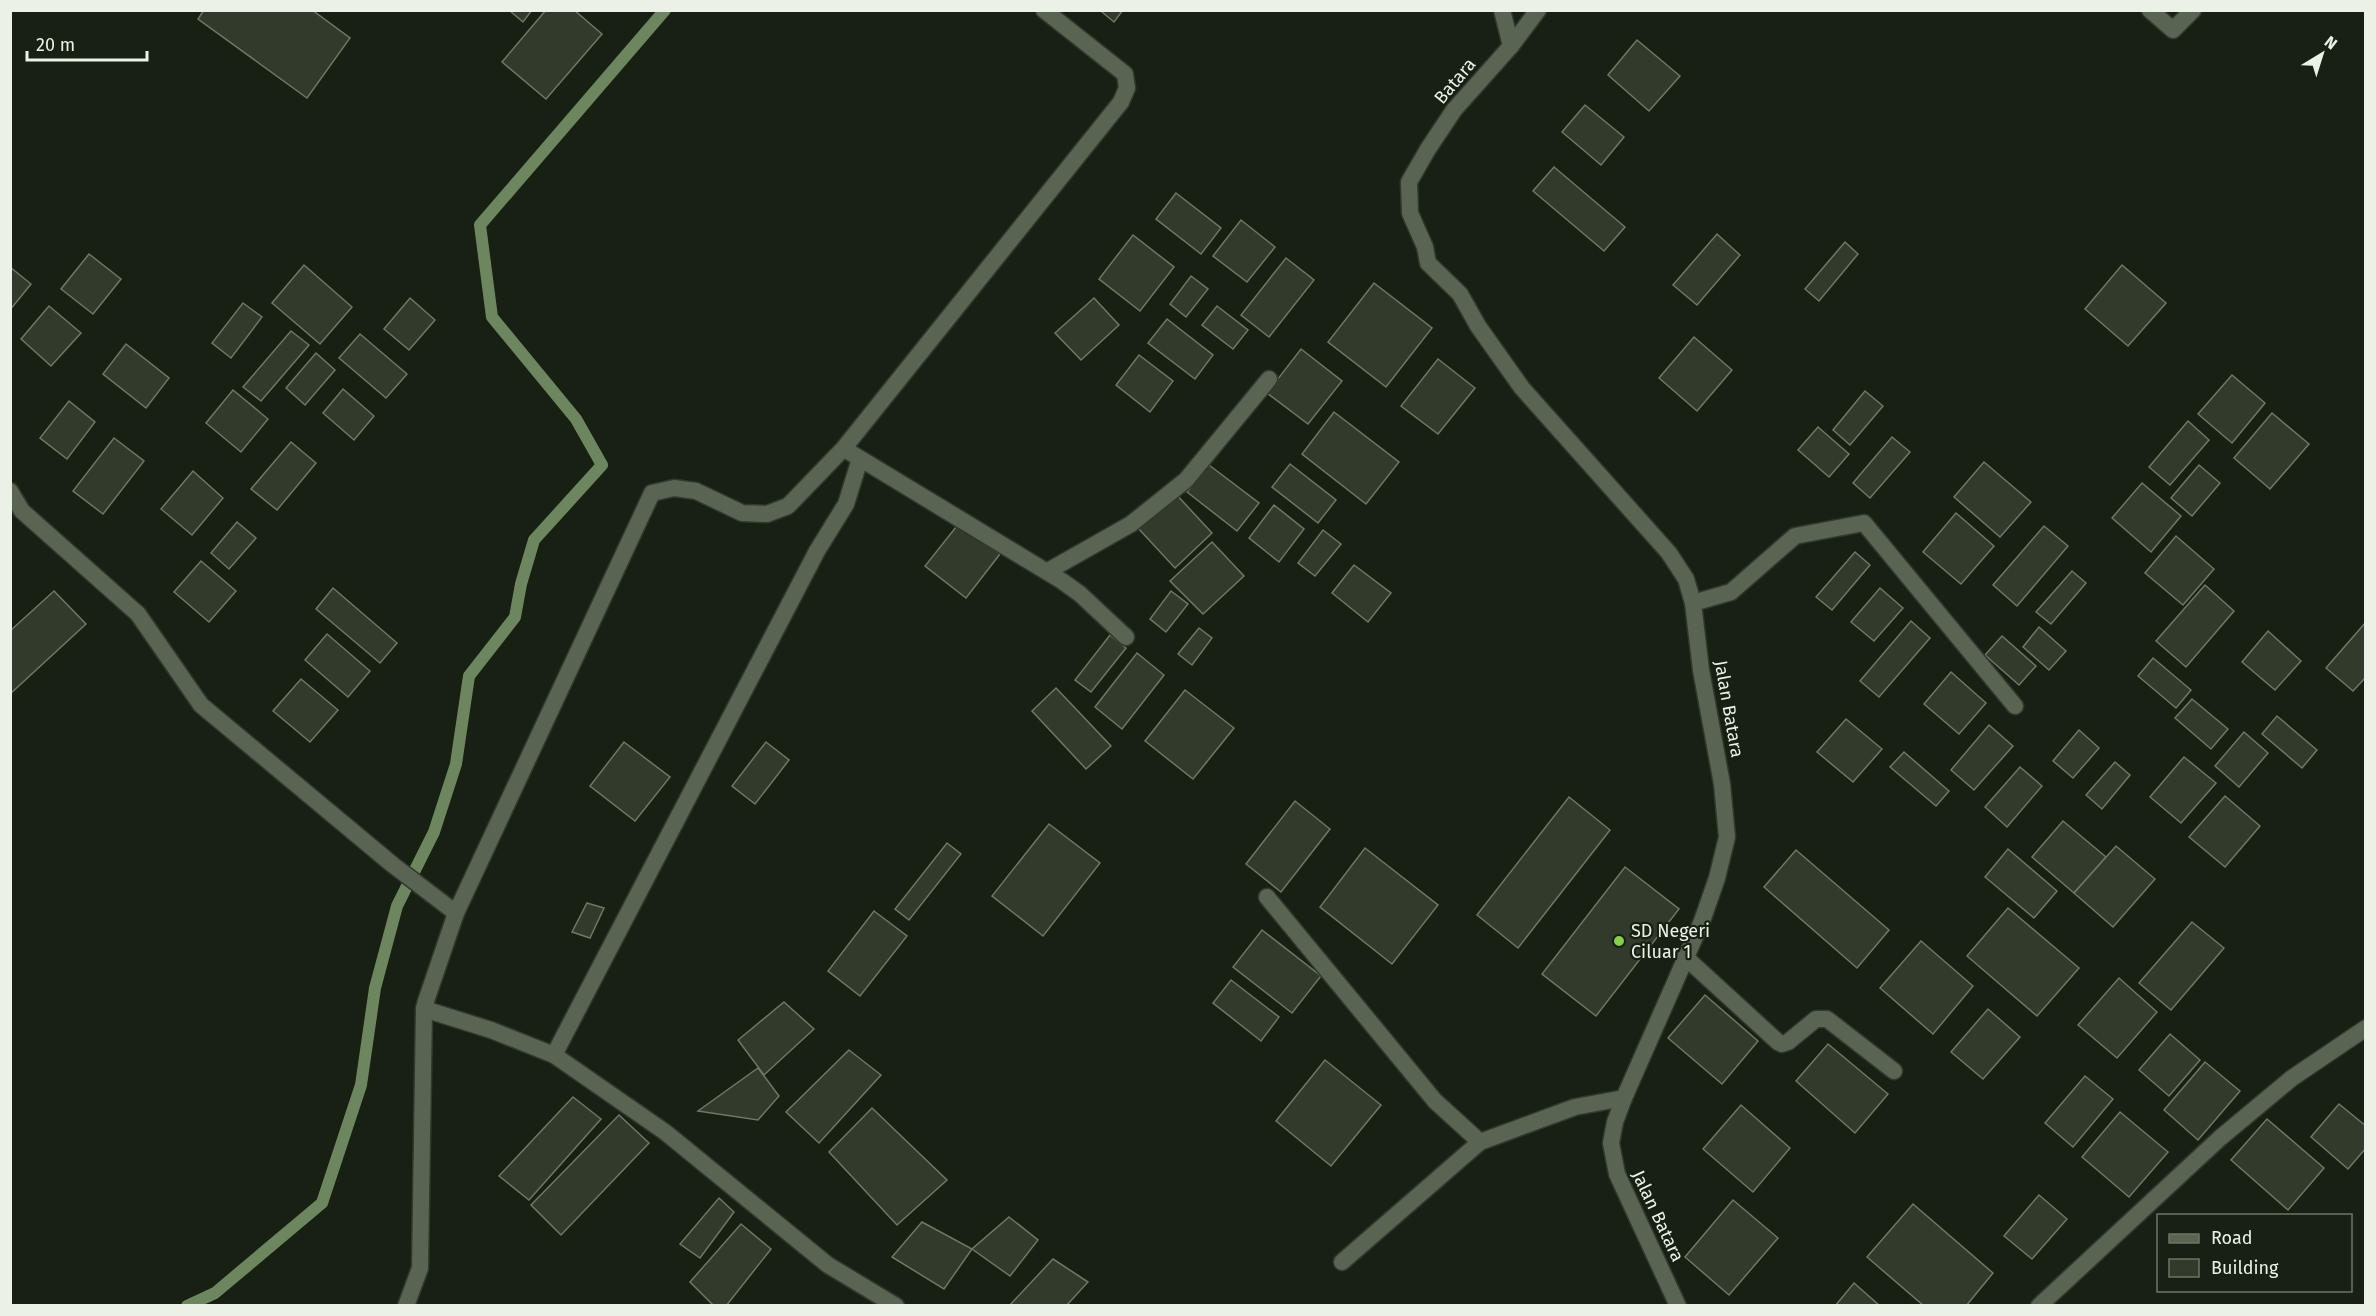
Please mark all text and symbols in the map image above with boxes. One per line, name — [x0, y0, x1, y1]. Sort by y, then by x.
scale bar — [27, 24, 147, 62]
north arrow — [2292, 24, 2352, 84]
text: N — [2321, 32, 2341, 53]
text: 20 m — [36, 34, 75, 56]
street label: Batara — [1430, 54, 1480, 108]
street label: Jalan Batara — [1710, 659, 1748, 759]
place label: SD Negeri Ciluar 1 — [1631, 920, 1710, 963]
marker: SD Negeri Ciluar 1 — [1612, 934, 1626, 948]
street label: Jalan Batara — [1627, 1167, 1689, 1265]
legend — [2157, 1214, 2352, 1292]
text: Road — [2211, 1227, 2253, 1249]
text: Building — [2211, 1257, 2279, 1279]

